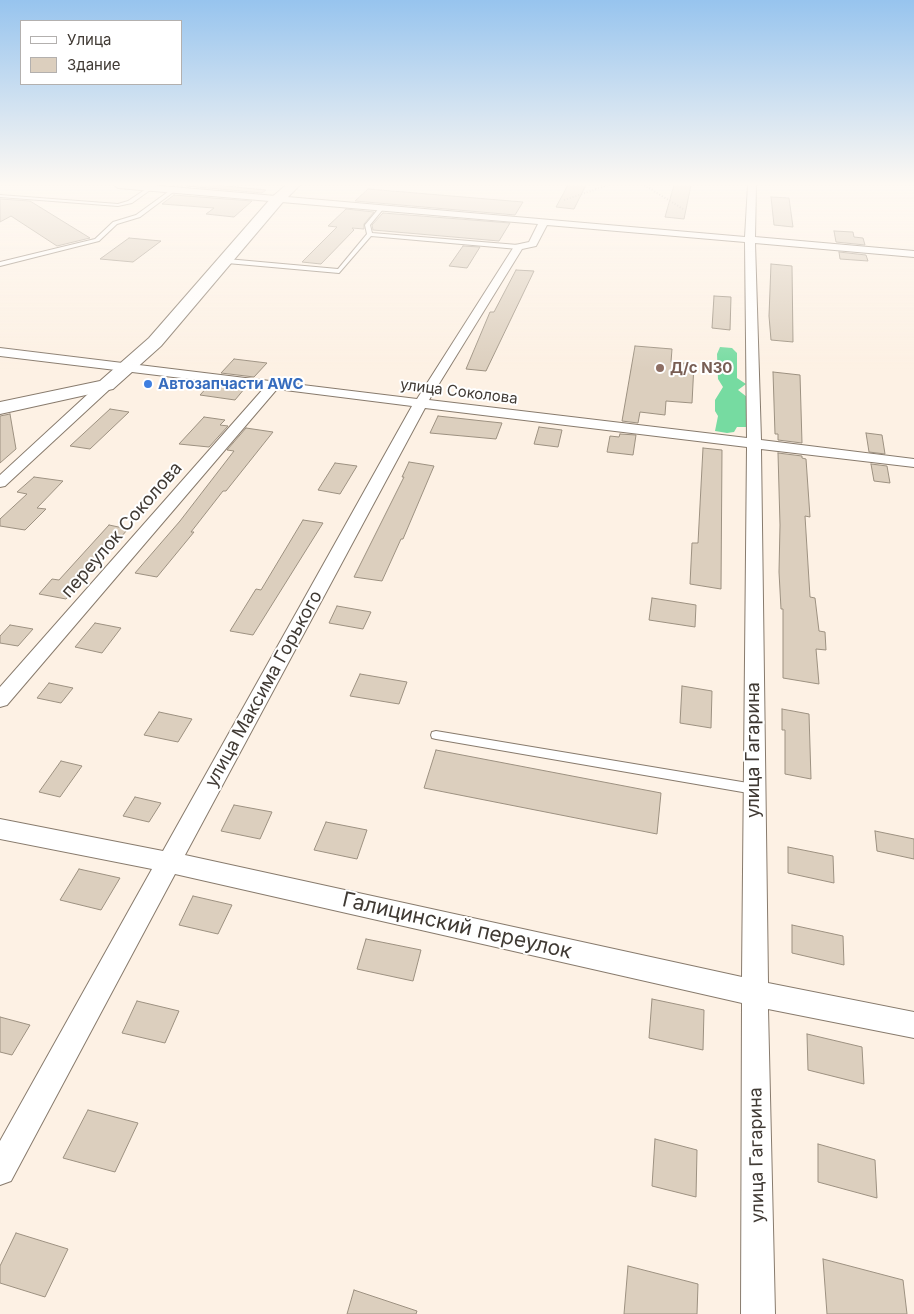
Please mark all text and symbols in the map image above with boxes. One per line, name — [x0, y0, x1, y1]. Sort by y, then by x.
legend — [20, 20, 182, 85]
text: Улица — [67, 30, 111, 49]
text: Здание — [67, 55, 121, 74]
place label: Д/с N30 — [670, 359, 732, 377]
marker: Д/с N30 — [654, 362, 666, 374]
place label: Автозапчасти AWC — [158, 375, 304, 393]
street label: улица Соколова — [399, 376, 519, 408]
marker: Автозапчасти AWC — [142, 378, 154, 390]
street label: переулок Соколова — [57, 458, 187, 602]
street label: улица Максима Горького — [201, 587, 327, 791]
street label: улица Гагарина — [743, 682, 765, 818]
street label: Галицинский переулок — [340, 887, 574, 965]
street label: улица Гагарина — [745, 1087, 769, 1223]

